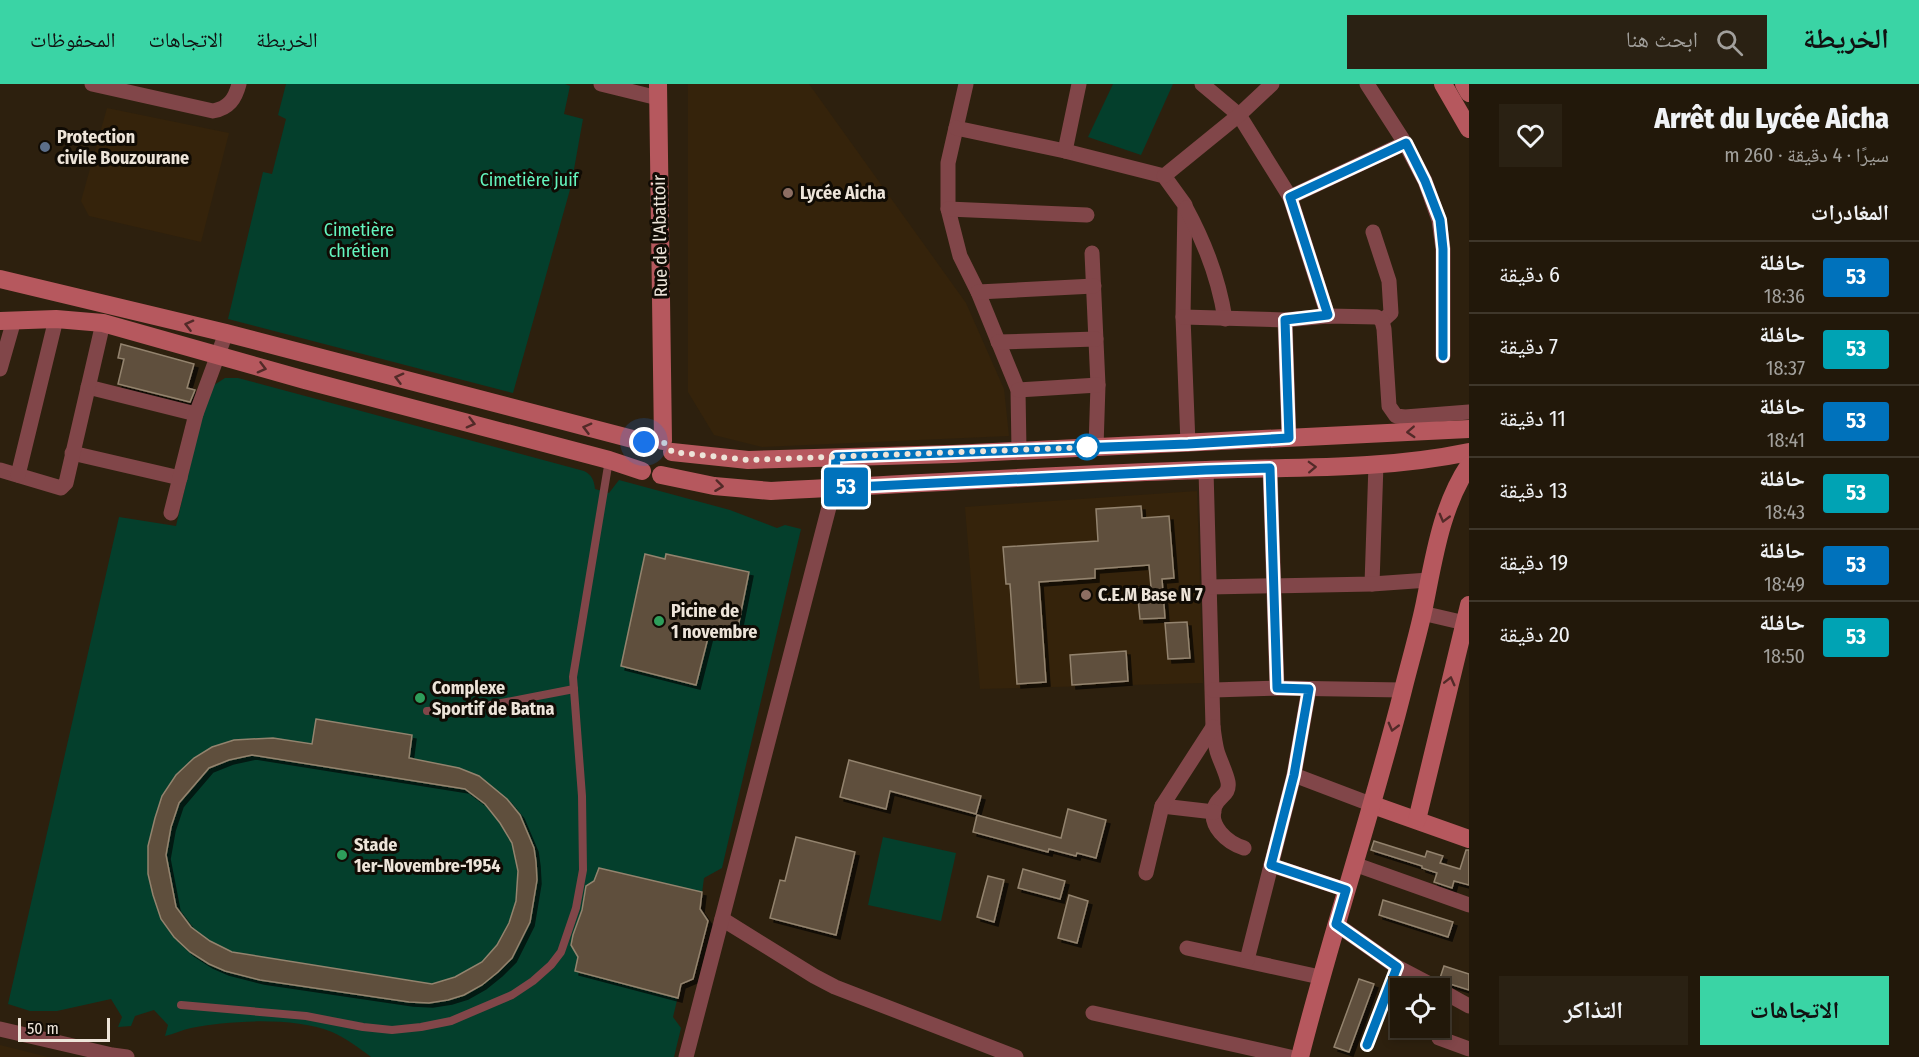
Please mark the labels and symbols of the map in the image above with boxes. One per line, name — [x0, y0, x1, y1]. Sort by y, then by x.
place label: Protection civile Bouzourane — [57, 126, 189, 169]
marker: Protection civile Bouzourane — [38, 140, 52, 154]
park label: Cimetière juif — [480, 169, 580, 191]
street label: Rue de l'Abattoir — [648, 174, 672, 297]
place label: Lycée Aicha — [800, 182, 886, 204]
marker: Lycée Aicha — [781, 186, 795, 200]
park label: Cimetière chrétien — [324, 219, 394, 262]
one-way arrow — [185, 319, 195, 332]
one-way arrow — [257, 361, 267, 374]
one-way arrow — [394, 373, 404, 386]
one-way arrow — [466, 416, 476, 429]
one-way arrow — [582, 422, 592, 435]
one-way arrow — [1406, 426, 1415, 439]
your location — [629, 427, 659, 457]
unlabelled marker — [1074, 434, 1100, 460]
one-way arrow — [1307, 460, 1316, 473]
line badge: 53 — [819, 468, 873, 506]
one-way arrow — [714, 480, 723, 492]
one-way arrow — [1439, 512, 1452, 522]
place label: C.E.M Base N 7 — [1098, 584, 1203, 606]
marker: C.E.M Base N 7 — [1079, 588, 1093, 602]
place label: Picine de 1 novembre — [671, 600, 757, 643]
marker: Picine de 1 novembre — [652, 614, 666, 628]
one-way arrow — [1443, 676, 1456, 686]
place label: Complexe Sportif de Batna — [432, 677, 554, 720]
marker: Complexe Sportif de Batna — [413, 691, 427, 705]
one-way arrow — [1388, 722, 1401, 732]
place label: Stade 1er-Novembre-1954 — [354, 834, 500, 877]
marker: Stade 1er-Novembre-1954 — [335, 848, 349, 862]
scale bar — [18, 1015, 110, 1042]

